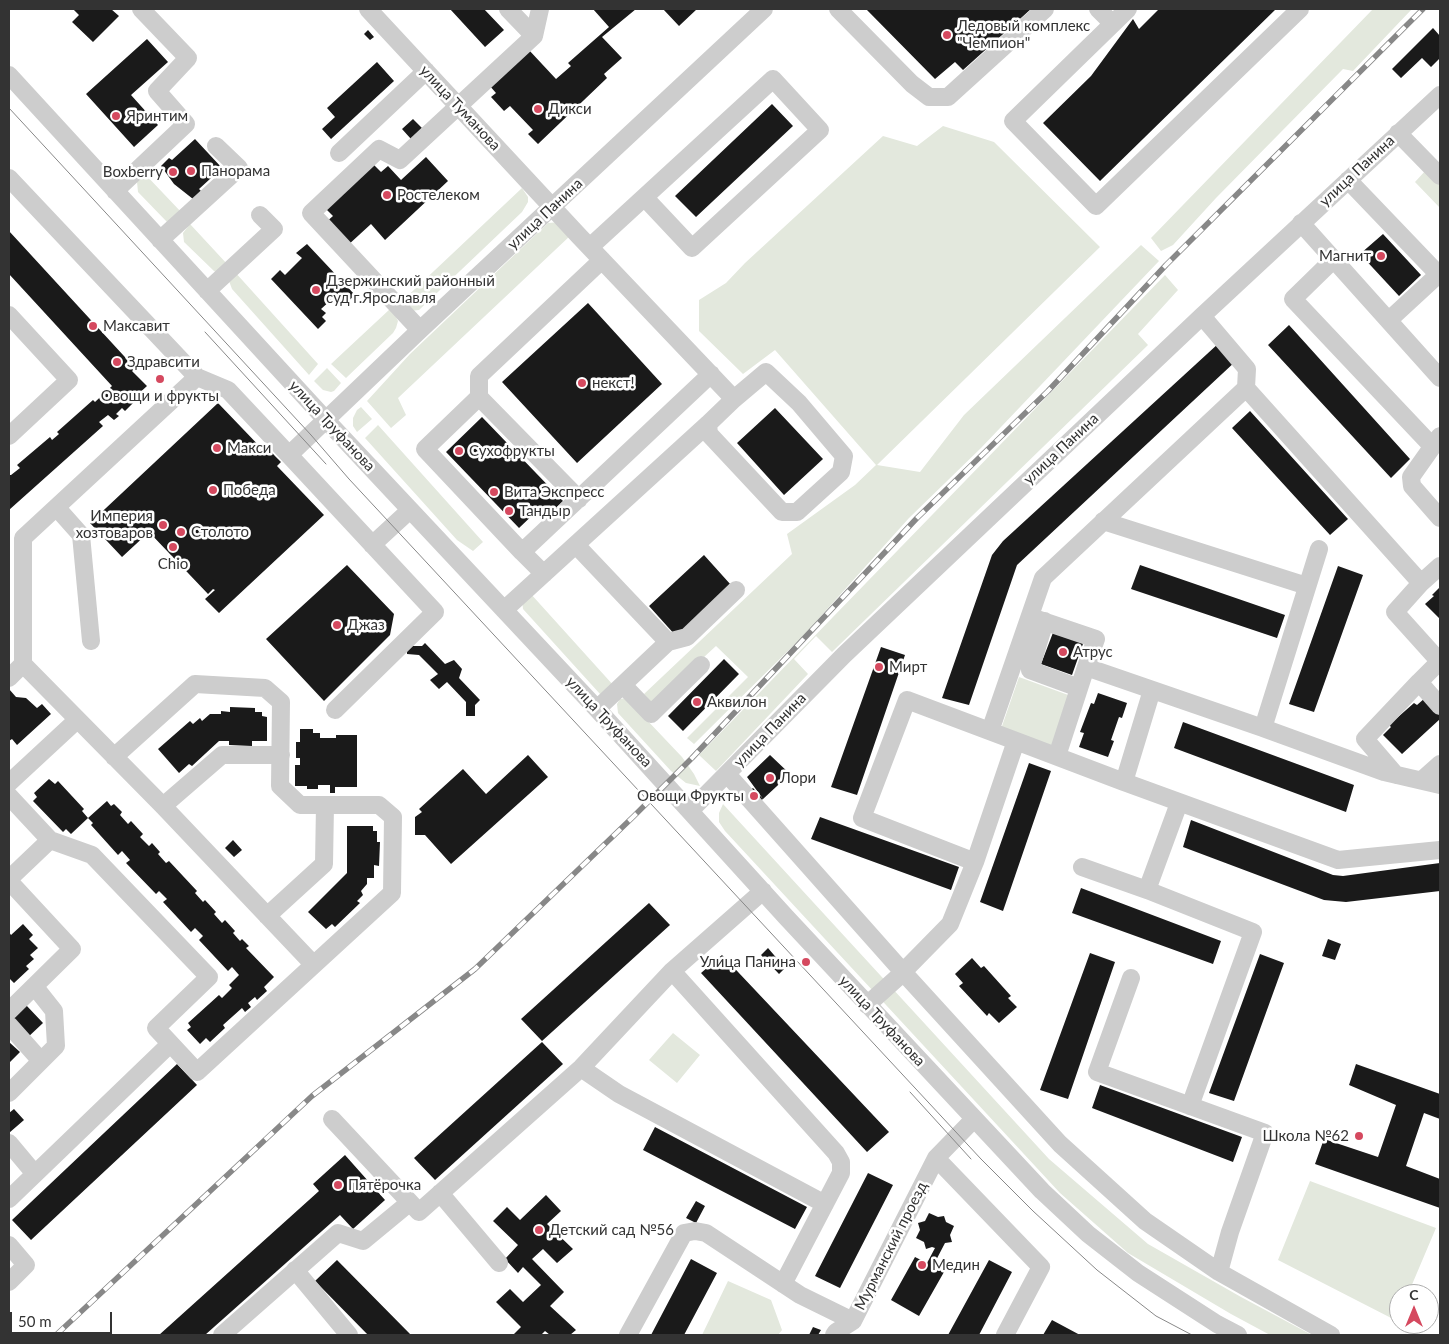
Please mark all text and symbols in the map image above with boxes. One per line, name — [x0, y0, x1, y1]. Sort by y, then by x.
place label: Ледовый комплекс "Чемпион" — [957, 17, 1090, 52]
marker: Ледовый комплекс "Чемпион" — [941, 29, 953, 41]
street label: улица Туманова — [416, 62, 504, 154]
place label: Дикси — [548, 100, 592, 118]
marker: Дикси — [532, 103, 544, 115]
place label: Яринтим — [126, 107, 188, 125]
marker: Яринтим — [110, 110, 122, 122]
street label: улица Панина — [1316, 132, 1398, 210]
place label: Панорама — [201, 162, 270, 180]
place label: Boxberry — [103, 163, 163, 181]
marker: Панорама — [185, 165, 197, 177]
marker: Boxberry — [167, 166, 179, 178]
street label: улица Панина — [504, 175, 586, 253]
place label: Ростелеком — [397, 186, 480, 204]
marker: Ростелеком — [381, 189, 393, 201]
place label: Магнит — [1319, 247, 1371, 265]
marker: Магнит — [1375, 250, 1387, 262]
place label: Дзержинский районный суд г.Ярославля — [326, 272, 495, 307]
marker: Дзержинский районный суд г.Ярославля — [310, 284, 322, 296]
place label: Максавит — [103, 317, 170, 335]
marker: Максавит — [87, 320, 99, 332]
place label: Здравсити — [127, 353, 200, 371]
marker: Здравсити — [111, 356, 123, 368]
marker: Овощи и фрукты — [154, 373, 166, 385]
place label: некст! — [592, 374, 635, 392]
street label: улица Труфанова — [285, 377, 379, 475]
marker: некст! — [576, 377, 588, 389]
place label: Овощи и фрукты — [101, 387, 219, 405]
street label: улица Панина — [1020, 410, 1102, 488]
place label: Макси — [227, 439, 271, 457]
marker: Макси — [211, 442, 223, 454]
place label: Сухофрукты — [469, 442, 555, 460]
marker: Сухофрукты — [453, 445, 465, 457]
place label: Победа — [223, 481, 276, 499]
place label: Вита Экспресс — [504, 483, 605, 501]
marker: Победа — [207, 484, 219, 496]
marker: Вита Экспресс — [488, 486, 500, 498]
place label: Тандыр — [519, 502, 571, 520]
marker: Тандыр — [503, 505, 515, 517]
place label: Империя хозтоваров — [76, 507, 153, 542]
marker: Империя хозтоваров — [157, 519, 169, 531]
place label: Столото — [191, 523, 249, 541]
marker: Столото — [175, 526, 187, 538]
marker: Chio — [167, 541, 179, 553]
place label: Chio — [158, 555, 188, 573]
place label: Джаз — [347, 616, 385, 634]
marker: Джаз — [331, 619, 343, 631]
place label: Атрус — [1073, 643, 1113, 661]
marker: Атрус — [1057, 646, 1069, 658]
place label: Мирт — [889, 658, 927, 676]
marker: Мирт — [873, 661, 885, 673]
street label: улица Труфанова — [562, 673, 656, 771]
street label: улица Панина — [730, 689, 810, 771]
place label: Аквилон — [707, 693, 767, 711]
marker: Аквилон — [691, 696, 703, 708]
place label: Лори — [780, 769, 816, 787]
marker: Лори — [764, 772, 776, 784]
place label: Овощи Фрукты — [637, 787, 744, 805]
marker: Овощи Фрукты — [748, 790, 760, 802]
place label: Улица Панина — [700, 953, 796, 971]
marker: Улица Панина — [800, 956, 812, 968]
street label: улица Труфанова — [835, 972, 929, 1070]
place label: Школа №62 — [1262, 1127, 1349, 1145]
marker: Школа №62 — [1353, 1130, 1365, 1142]
place label: Пятёрочка — [348, 1176, 421, 1194]
marker: Пятёрочка — [332, 1179, 344, 1191]
street label: Мурманский проезд — [851, 1179, 931, 1313]
place label: Детский сад №56 — [549, 1221, 674, 1239]
marker: Детский сад №56 — [533, 1224, 545, 1236]
place label: Медин — [932, 1256, 980, 1274]
marker: Медин — [916, 1259, 928, 1271]
north arrow — [1389, 1284, 1439, 1334]
text: С — [1409, 1286, 1419, 1303]
scale bar — [12, 1302, 115, 1334]
text: 50 m — [18, 1312, 52, 1330]

